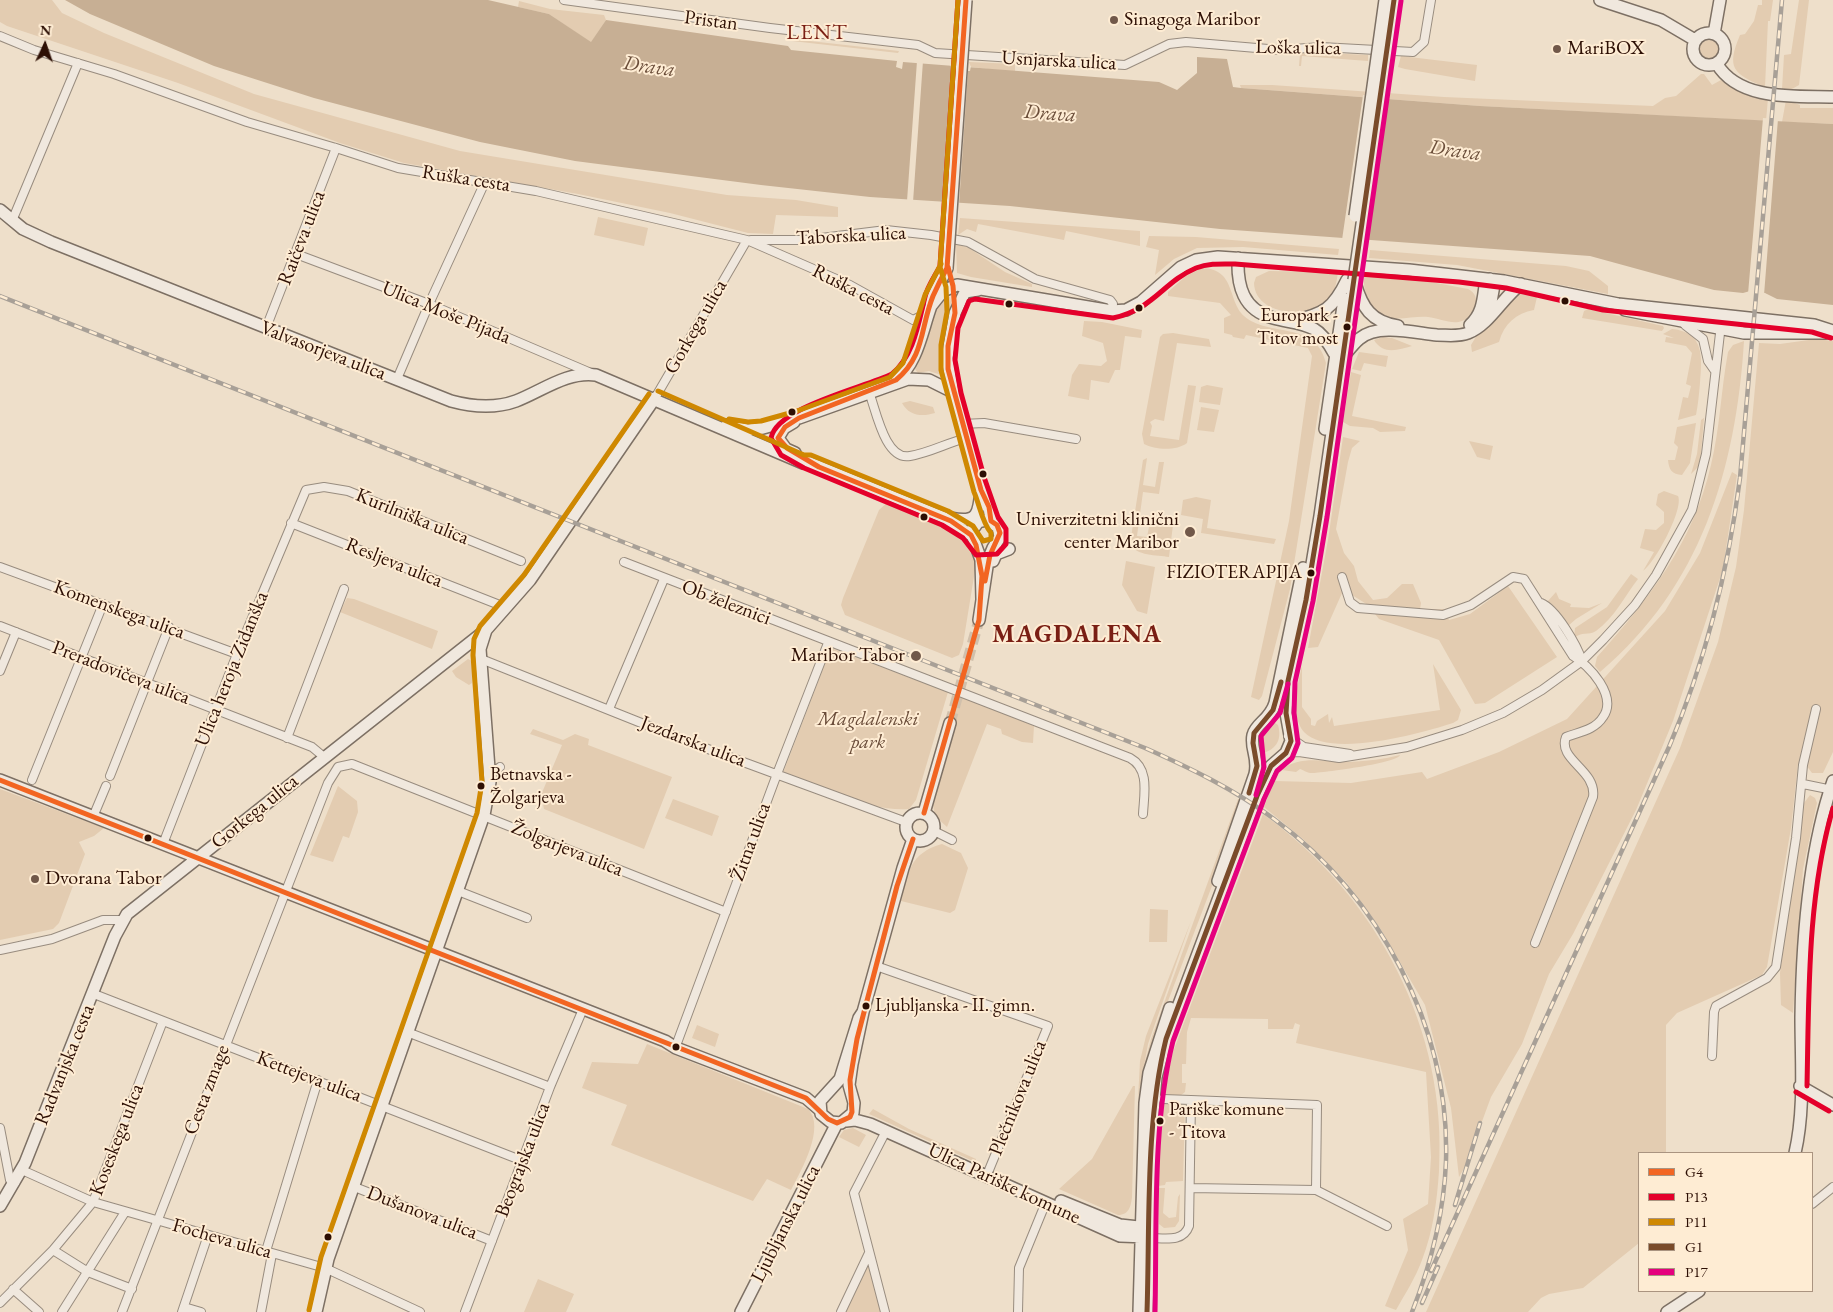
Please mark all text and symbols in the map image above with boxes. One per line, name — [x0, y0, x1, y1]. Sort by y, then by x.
street label: Pristan — [683, 6, 739, 36]
place label: Sinagoga Maribor — [1124, 8, 1260, 32]
marker: Sinagoga Maribor — [1108, 14, 1120, 26]
north arrow — [20, 20, 70, 70]
district label: LENT — [786, 20, 848, 46]
text: N — [40, 21, 52, 39]
street label: Loška ulica — [1255, 35, 1341, 61]
place label: MariBOX — [1567, 37, 1645, 61]
marker: MariBOX — [1551, 43, 1563, 55]
street label: Usnjarska ulica — [1001, 46, 1117, 76]
water label: Drava — [621, 51, 677, 83]
water label: Drava — [1023, 100, 1077, 128]
water label: Drava — [1427, 135, 1483, 167]
street label: Ruška cesta — [420, 160, 512, 198]
street label: Raičeva ulica — [273, 187, 331, 289]
street label: Taborska ulica — [795, 221, 907, 251]
street label: Ruška cesta — [808, 259, 898, 321]
street label: Gorkega ulica — [659, 275, 733, 379]
street label: Ulica Moše Pijada — [378, 276, 514, 350]
unlabelled marker — [1560, 296, 1570, 306]
unlabelled marker — [1004, 299, 1014, 309]
unlabelled marker — [1134, 303, 1144, 313]
place label: Europark - Titov most — [1257, 305, 1338, 349]
street label: Valvasorjeva ulica — [257, 316, 389, 386]
marker: Europark - Titov most — [1342, 322, 1352, 332]
unlabelled marker — [787, 407, 797, 417]
unlabelled marker — [978, 469, 988, 479]
street label: Kurilniška ulica — [352, 483, 472, 551]
place label: Univerzitetni klinični center Maribor — [1016, 508, 1179, 555]
unlabelled marker — [919, 512, 929, 522]
marker: Univerzitetni klinični center Maribor — [1183, 525, 1197, 539]
street label: Resljeva ulica — [342, 533, 446, 593]
place label: FIZIOTERAPIJA — [1166, 562, 1302, 584]
marker: FIZIOTERAPIJA — [1306, 568, 1316, 578]
street label: Komenskega ulica — [50, 575, 188, 645]
street label: Ob železnici — [678, 575, 774, 631]
street label: Ulica heroja Zidanška — [190, 588, 274, 750]
district label: MAGDALENA — [991, 620, 1163, 650]
street label: Preradovičeva ulica — [49, 636, 193, 710]
place label: Maribor Tabor — [791, 644, 905, 668]
marker: Maribor Tabor — [909, 649, 923, 663]
park label: Magdalenski park — [818, 708, 918, 755]
street label: Jezdarska ulica — [637, 711, 749, 773]
place label: Betnavska - Žolgarjeva — [490, 764, 572, 808]
street label: Gorkega ulica — [207, 770, 303, 854]
marker: Betnavska - Žolgarjeva — [476, 781, 486, 791]
street label: Žitna ulica — [726, 799, 776, 885]
street label: Žolgarjeva ulica — [508, 816, 626, 882]
unlabelled marker — [143, 833, 153, 843]
place label: Dvorana Tabor — [45, 867, 162, 891]
marker: Dvorana Tabor — [29, 873, 41, 885]
place label: Ljubljanska - II. gimn. — [875, 995, 1035, 1017]
street label: Radvanjska cesta — [30, 1001, 100, 1129]
marker: Ljubljanska - II. gimn. — [861, 1001, 871, 1011]
street label: Plečnikova ulica — [984, 1037, 1052, 1159]
street label: Cesta zmage — [179, 1042, 235, 1138]
unlabelled marker — [671, 1042, 681, 1052]
street label: Kettejeva ulica — [253, 1046, 365, 1108]
street label: Koseskega ulica — [85, 1081, 149, 1199]
street label: Beograjska ulica — [490, 1099, 556, 1221]
place label: Pariške komune - Titova — [1169, 1099, 1284, 1143]
marker: Pariške komune - Titova — [1155, 1116, 1165, 1126]
street label: Ulica Pariške komune — [924, 1138, 1084, 1230]
legend — [1638, 1152, 1813, 1292]
street label: Ljubljanska ulica — [746, 1161, 826, 1287]
text: G4 — [1685, 1162, 1703, 1181]
street label: Dušanova ulica — [363, 1181, 481, 1245]
text: P13 — [1685, 1187, 1708, 1206]
text: P11 — [1685, 1212, 1708, 1231]
street label: Focheva ulica — [170, 1213, 274, 1265]
unlabelled marker — [323, 1232, 333, 1242]
text: G1 — [1685, 1237, 1703, 1256]
text: P17 — [1685, 1262, 1708, 1281]

